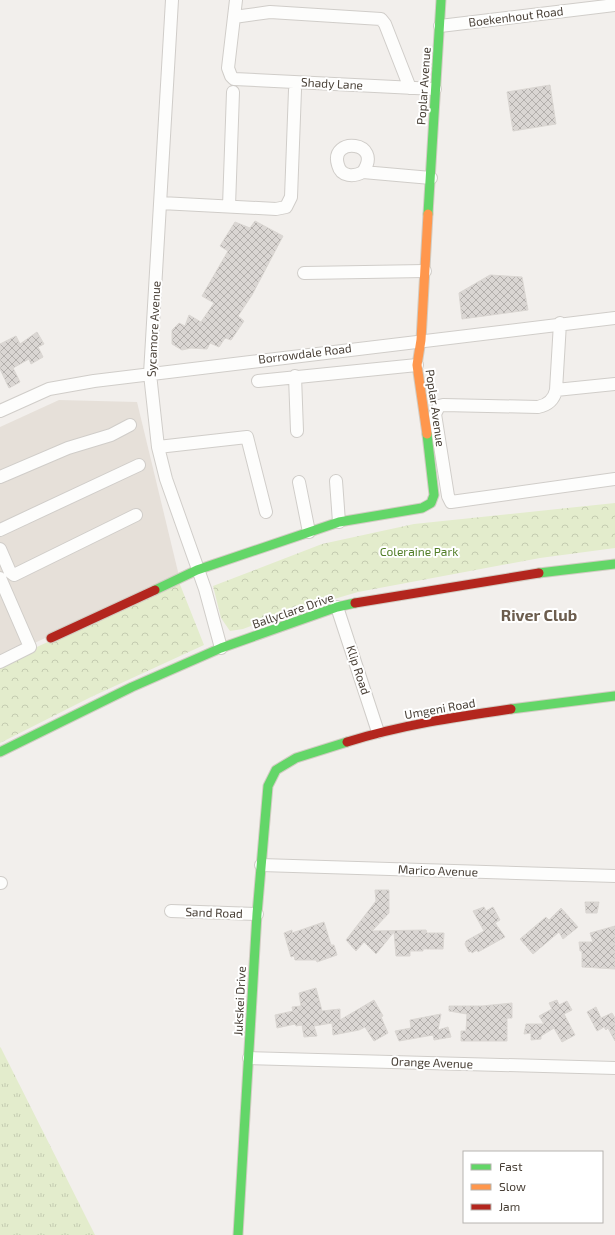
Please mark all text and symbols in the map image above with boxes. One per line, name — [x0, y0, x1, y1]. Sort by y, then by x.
street label: Boekenhout Road — [468, 3, 564, 29]
street label: Poplar Avenue — [413, 46, 433, 125]
street label: Shady Lane — [301, 74, 363, 92]
street label: Sycamore Avenue — [143, 280, 163, 377]
street label: Borrowdale Road — [257, 340, 352, 366]
street label: Poplar Avenue — [424, 368, 448, 448]
park label: Coleraine Park — [380, 544, 458, 558]
street label: Ballyclare Drive — [250, 590, 335, 631]
district label: River Club — [501, 605, 577, 624]
street label: Klip Road — [344, 643, 373, 696]
street label: Umgeni Road — [403, 695, 476, 721]
street label: Marico Avenue — [398, 862, 478, 878]
street label: Sand Road — [185, 904, 243, 920]
street label: Jukskei Drive — [230, 966, 248, 1036]
street label: Orange Avenue — [391, 1054, 473, 1070]
legend — [463, 1151, 603, 1223]
text: Fast — [499, 1159, 523, 1173]
text: Slow — [499, 1179, 526, 1193]
text: Jam — [499, 1199, 520, 1213]

